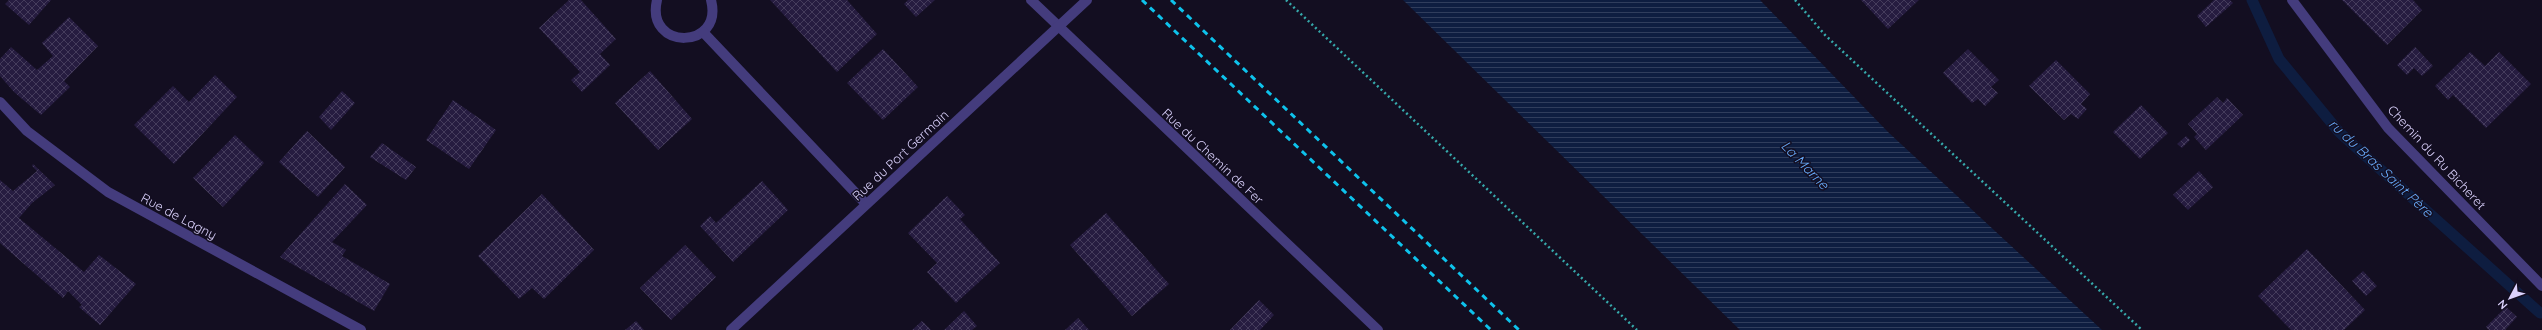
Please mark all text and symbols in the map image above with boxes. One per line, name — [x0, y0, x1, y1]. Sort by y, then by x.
street label: Chemin du Ru Bicheret — [2385, 102, 2489, 212]
street label: Rue du Chemin de Fer — [1159, 105, 1267, 207]
street label: Rue du Port Germain — [849, 106, 951, 204]
water label: ru du Bras Saint Père — [2325, 115, 2438, 222]
water label: La Marne — [1777, 137, 1833, 194]
street label: Rue de Lagny — [138, 189, 220, 243]
north arrow — [2490, 278, 2530, 318]
text: N — [2495, 297, 2510, 312]

